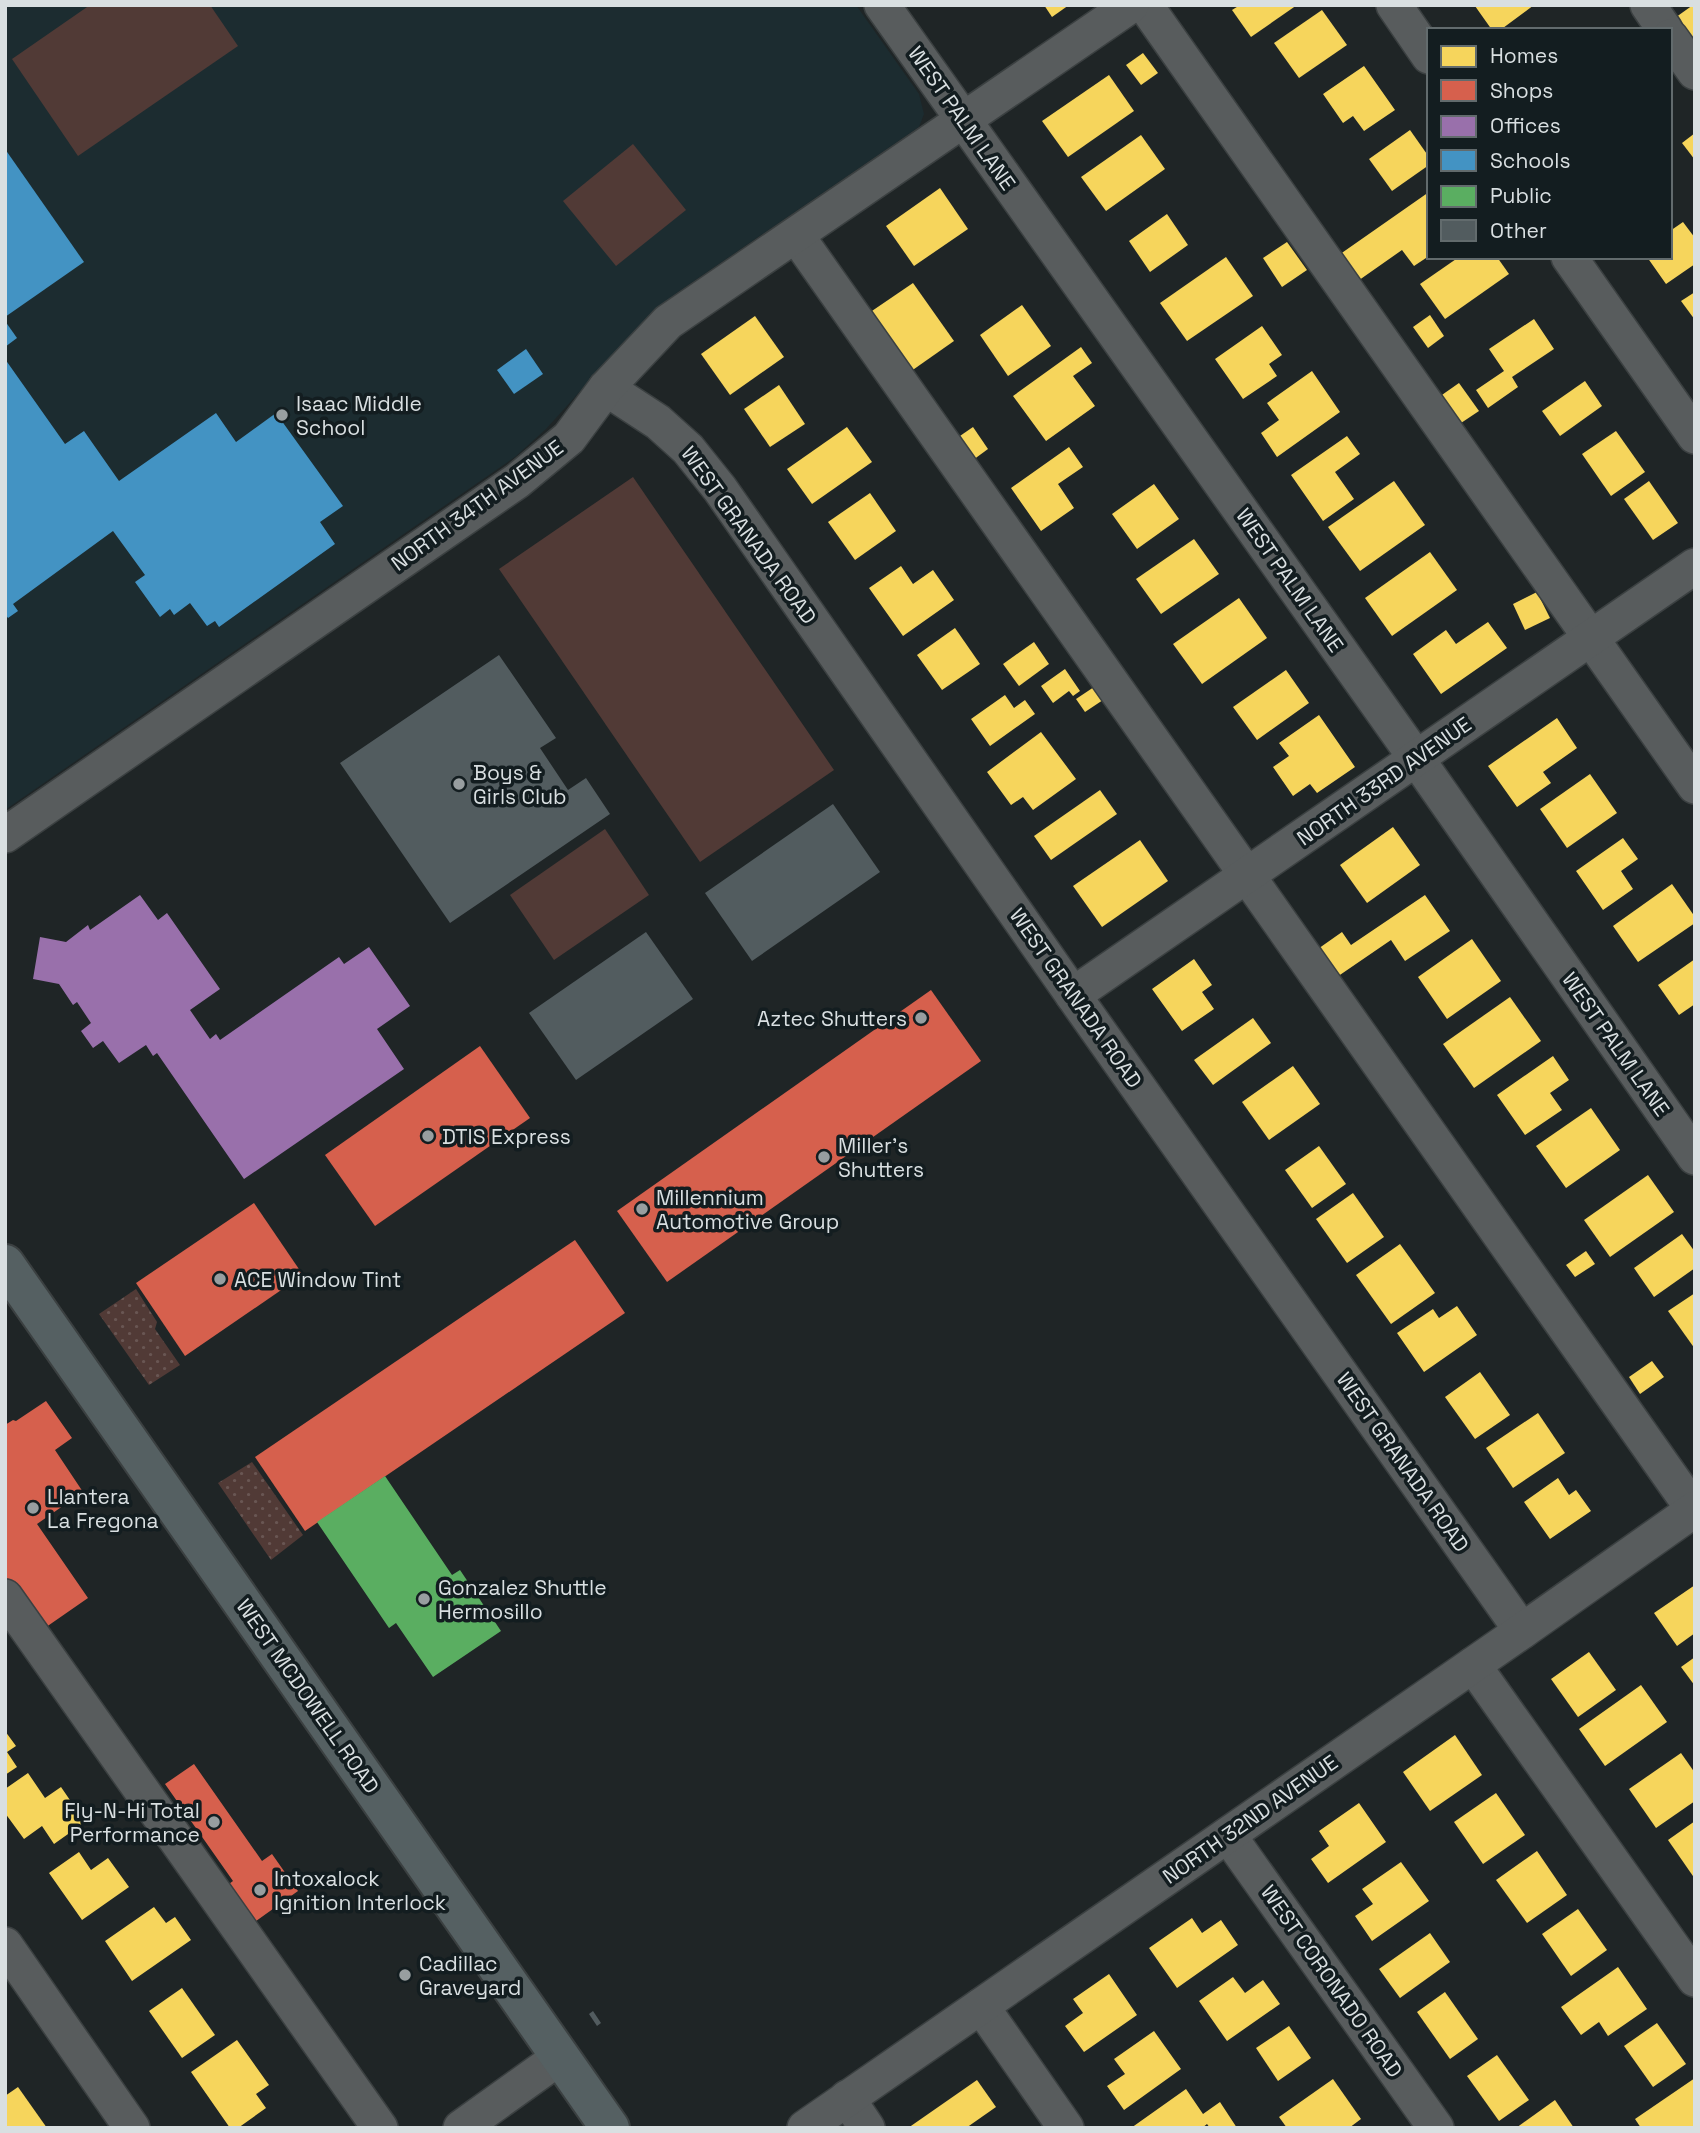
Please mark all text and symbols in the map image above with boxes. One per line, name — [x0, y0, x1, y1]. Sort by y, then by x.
legend — [1427, 28, 1672, 259]
street label: WEST PALM LANE — [902, 41, 1022, 195]
text: Homes — [1490, 42, 1558, 69]
text: Shops — [1490, 77, 1553, 104]
text: Offices — [1490, 112, 1561, 139]
text: Schools — [1490, 147, 1570, 174]
text: Public — [1490, 182, 1552, 209]
text: Other — [1490, 217, 1547, 244]
place label: Isaac Middle School — [296, 390, 422, 441]
marker: Isaac Middle School — [274, 407, 290, 423]
street label: NORTH 34TH AVENUE — [386, 433, 568, 577]
street label: WEST GRANADA ROAD — [675, 441, 823, 629]
street label: WEST PALM LANE — [1230, 503, 1350, 657]
street label: NORTH 33RD AVENUE — [1292, 711, 1476, 851]
place label: Boys & Girls Club — [473, 759, 567, 810]
marker: Boys & Girls Club — [451, 776, 467, 792]
street label: WEST GRANADA ROAD — [1004, 903, 1148, 1093]
street label: WEST PALM LANE — [1556, 967, 1676, 1121]
place label: Aztec Shutters — [757, 1005, 907, 1032]
marker: Aztec Shutters — [913, 1010, 929, 1026]
place label: DTIS Express — [442, 1123, 571, 1150]
marker: DTIS Express — [420, 1128, 436, 1144]
place label: Miller's Shutters — [838, 1132, 924, 1183]
marker: Miller's Shutters — [816, 1149, 832, 1165]
place label: Millennium Automotive Group — [656, 1184, 839, 1235]
marker: Millennium Automotive Group — [634, 1201, 650, 1217]
place label: ACE Window Tint — [234, 1266, 401, 1293]
marker: ACE Window Tint — [212, 1271, 228, 1287]
street label: WEST GRANADA ROAD — [1331, 1367, 1475, 1557]
place label: Llantera La Fregona — [47, 1483, 159, 1534]
marker: Llantera La Fregona — [25, 1500, 41, 1516]
place label: Gonzalez Shuttle Hermosillo — [438, 1574, 607, 1625]
marker: Gonzalez Shuttle Hermosillo — [416, 1591, 432, 1607]
street label: WEST MCDOWELL ROAD — [231, 1593, 385, 1799]
street label: NORTH 32ND AVENUE — [1157, 1748, 1343, 1890]
place label: Fly-N-Hi Total Performance — [64, 1797, 200, 1848]
marker: Fly-N-Hi Total Performance — [206, 1814, 222, 1830]
place label: Intoxalock Ignition Interlock — [274, 1865, 446, 1916]
street label: WEST CORONADO ROAD — [1255, 1879, 1409, 2083]
marker: Intoxalock Ignition Interlock — [252, 1882, 268, 1898]
place label: Cadillac Graveyard — [419, 1950, 521, 2001]
marker: Cadillac Graveyard — [397, 1967, 413, 1983]

